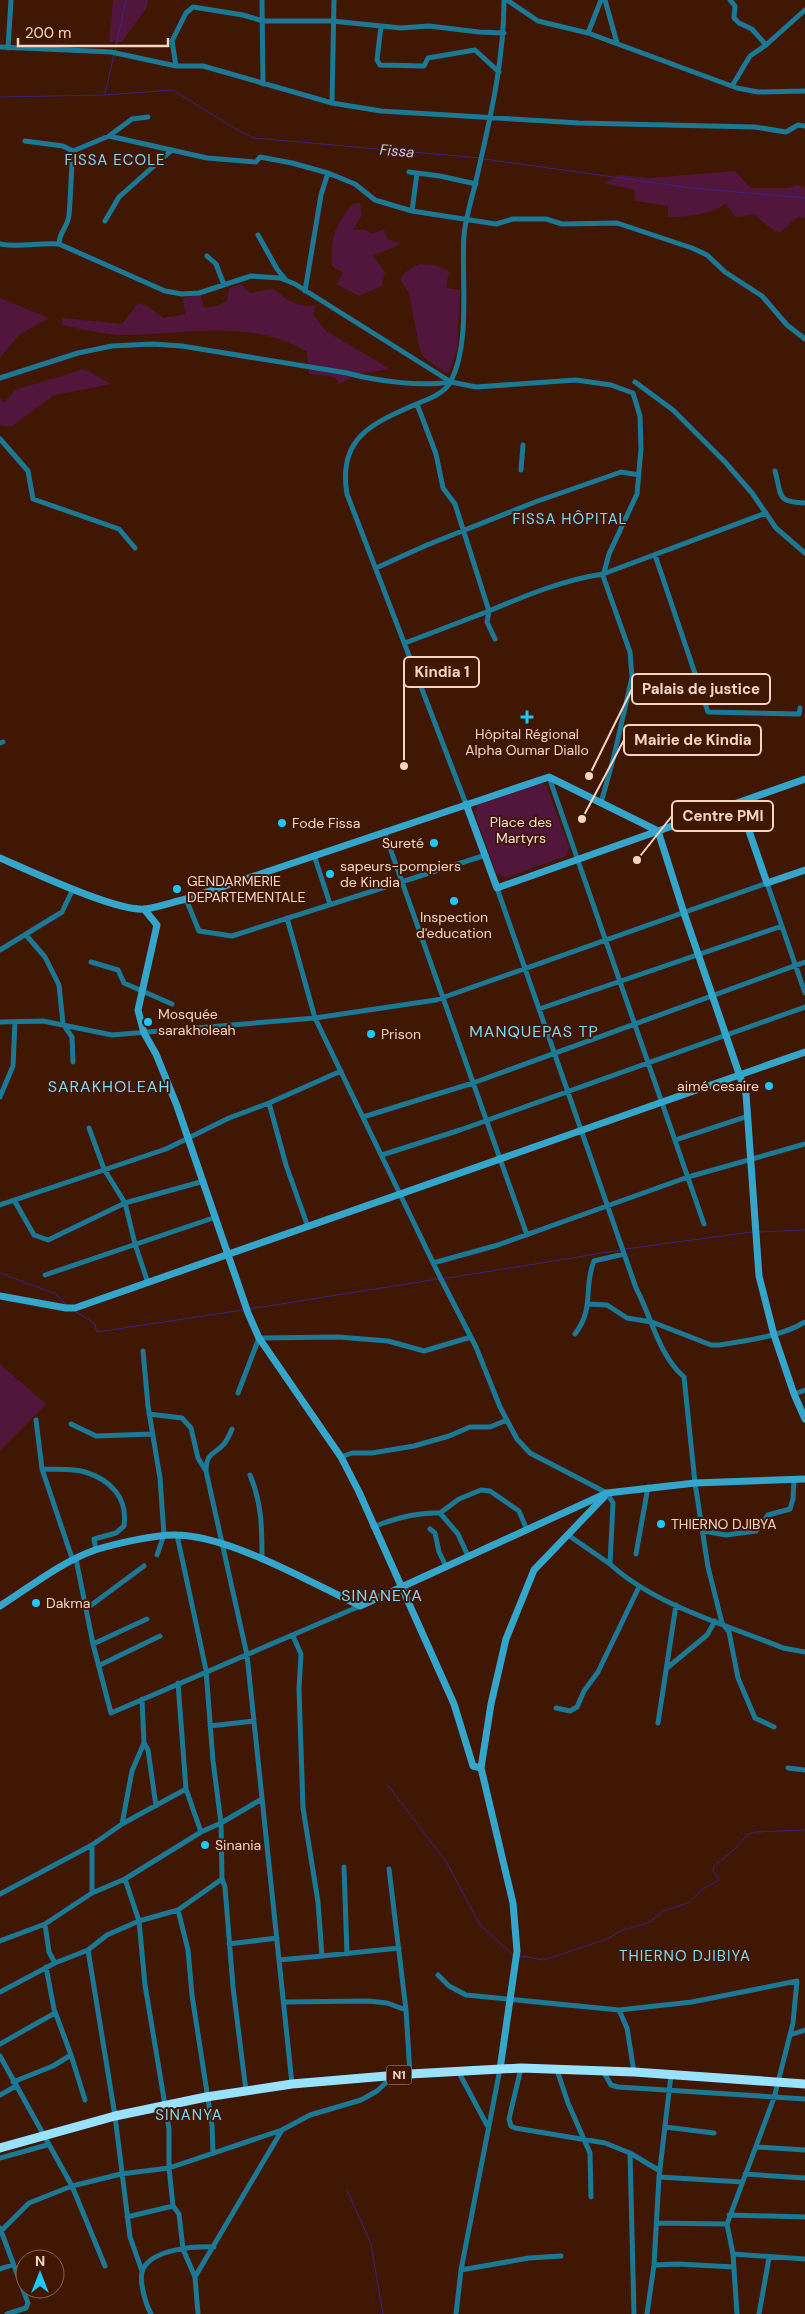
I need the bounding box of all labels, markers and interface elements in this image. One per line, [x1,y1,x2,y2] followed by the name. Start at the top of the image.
[18,15,168,47] scale bar
[25,23,71,43] text: 200 m
[379,140,415,162] water label: Fissa
[64,150,166,170] district label: FISSA ECOLE
[512,509,628,529] district label: FISSA HÔPITAL
[404,657,479,687] callout: Kindia 1
[415,662,469,682] text: Kindia 1
[632,674,770,704] callout: Palais de justice
[642,679,760,699] text: Palais de justice
[520,710,534,724] marker: Hôpital Régional Alpha Oumar Diallo
[465,725,589,759] place label: Hôpital Régional Alpha Oumar Diallo
[624,725,761,755] callout: Mairie de Kindia
[634,730,752,750] text: Mairie de Kindia
[672,801,773,831] callout: Centre PMI
[682,806,764,826] text: Centre PMI
[490,813,552,847] park label: Place des Martyrs
[292,814,360,832] place label: Fode Fissa
[276,817,288,829] marker: Fode Fissa
[382,834,424,852] place label: Sureté
[428,837,440,849] marker: Sureté
[340,857,461,891] place label: sapeurs-pompiers de Kindia
[324,868,336,880] marker: sapeurs-pompiers de Kindia
[187,872,306,906] place label: GENDARMERIE DEPARTEMENTALE
[171,883,183,895] marker: GENDARMERIE DEPARTEMENTALE
[448,895,460,907] marker: Inspection d'education
[416,908,492,942] place label: Inspection d'education
[158,1005,236,1039] place label: Mosquée sarakholeah
[142,1016,154,1028] marker: Mosquée sarakholeah
[469,1021,599,1042] district label: MANQUEPAS TP
[381,1025,421,1043] place label: Prison
[365,1028,377,1040] marker: Prison
[48,1076,170,1097] district label: SARAKHOLEAH
[677,1077,759,1095] place label: aimé cesaire
[763,1080,775,1092] marker: aimé cesaire
[671,1515,776,1533] place label: THIERNO DJIBYA
[655,1518,667,1530] marker: THIERNO DJIBYA
[341,1585,423,1606] district label: SINANEYA
[46,1594,90,1612] place label: Dakma
[30,1597,42,1609] marker: Dakma
[215,1836,261,1854] place label: Sinania
[199,1839,211,1851] marker: Sinania
[619,1946,751,1966] district label: THIERNO DJIBIYA
[386,2066,412,2084] road number: N1
[155,2105,223,2125] district label: SINANYA
[15,2249,65,2299] north arrow
[35,2252,45,2270] text: N

